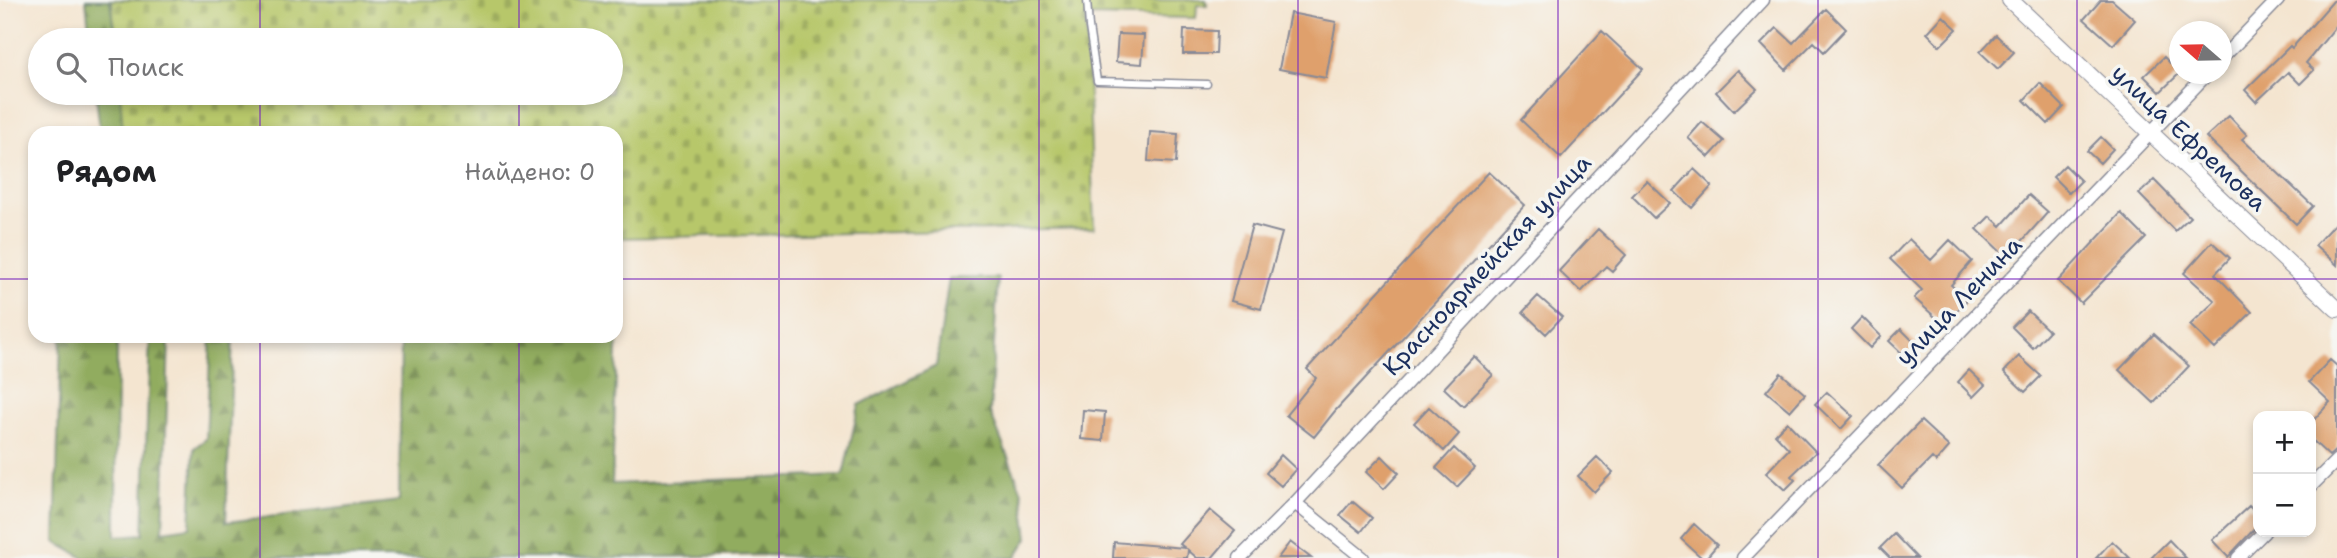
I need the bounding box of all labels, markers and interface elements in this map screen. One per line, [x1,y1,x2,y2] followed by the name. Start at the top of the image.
[2169,21,2232,84] north arrow
[28,28,623,105] search box
[52,48,90,86] icon: search
[108,49,184,84] text: Поиск
[2104,57,2274,219] street label: улица Ефремова
[1376,147,1598,383] street label: Красноармейская улица
[56,151,156,192] text: Рядом
[465,157,595,187] text: Найдено: 0
[1889,229,2029,373] street label: улица Ленина
[2253,411,2316,537] map controls
[2253,411,2316,474] button: +
[2253,474,2316,537] button: −

